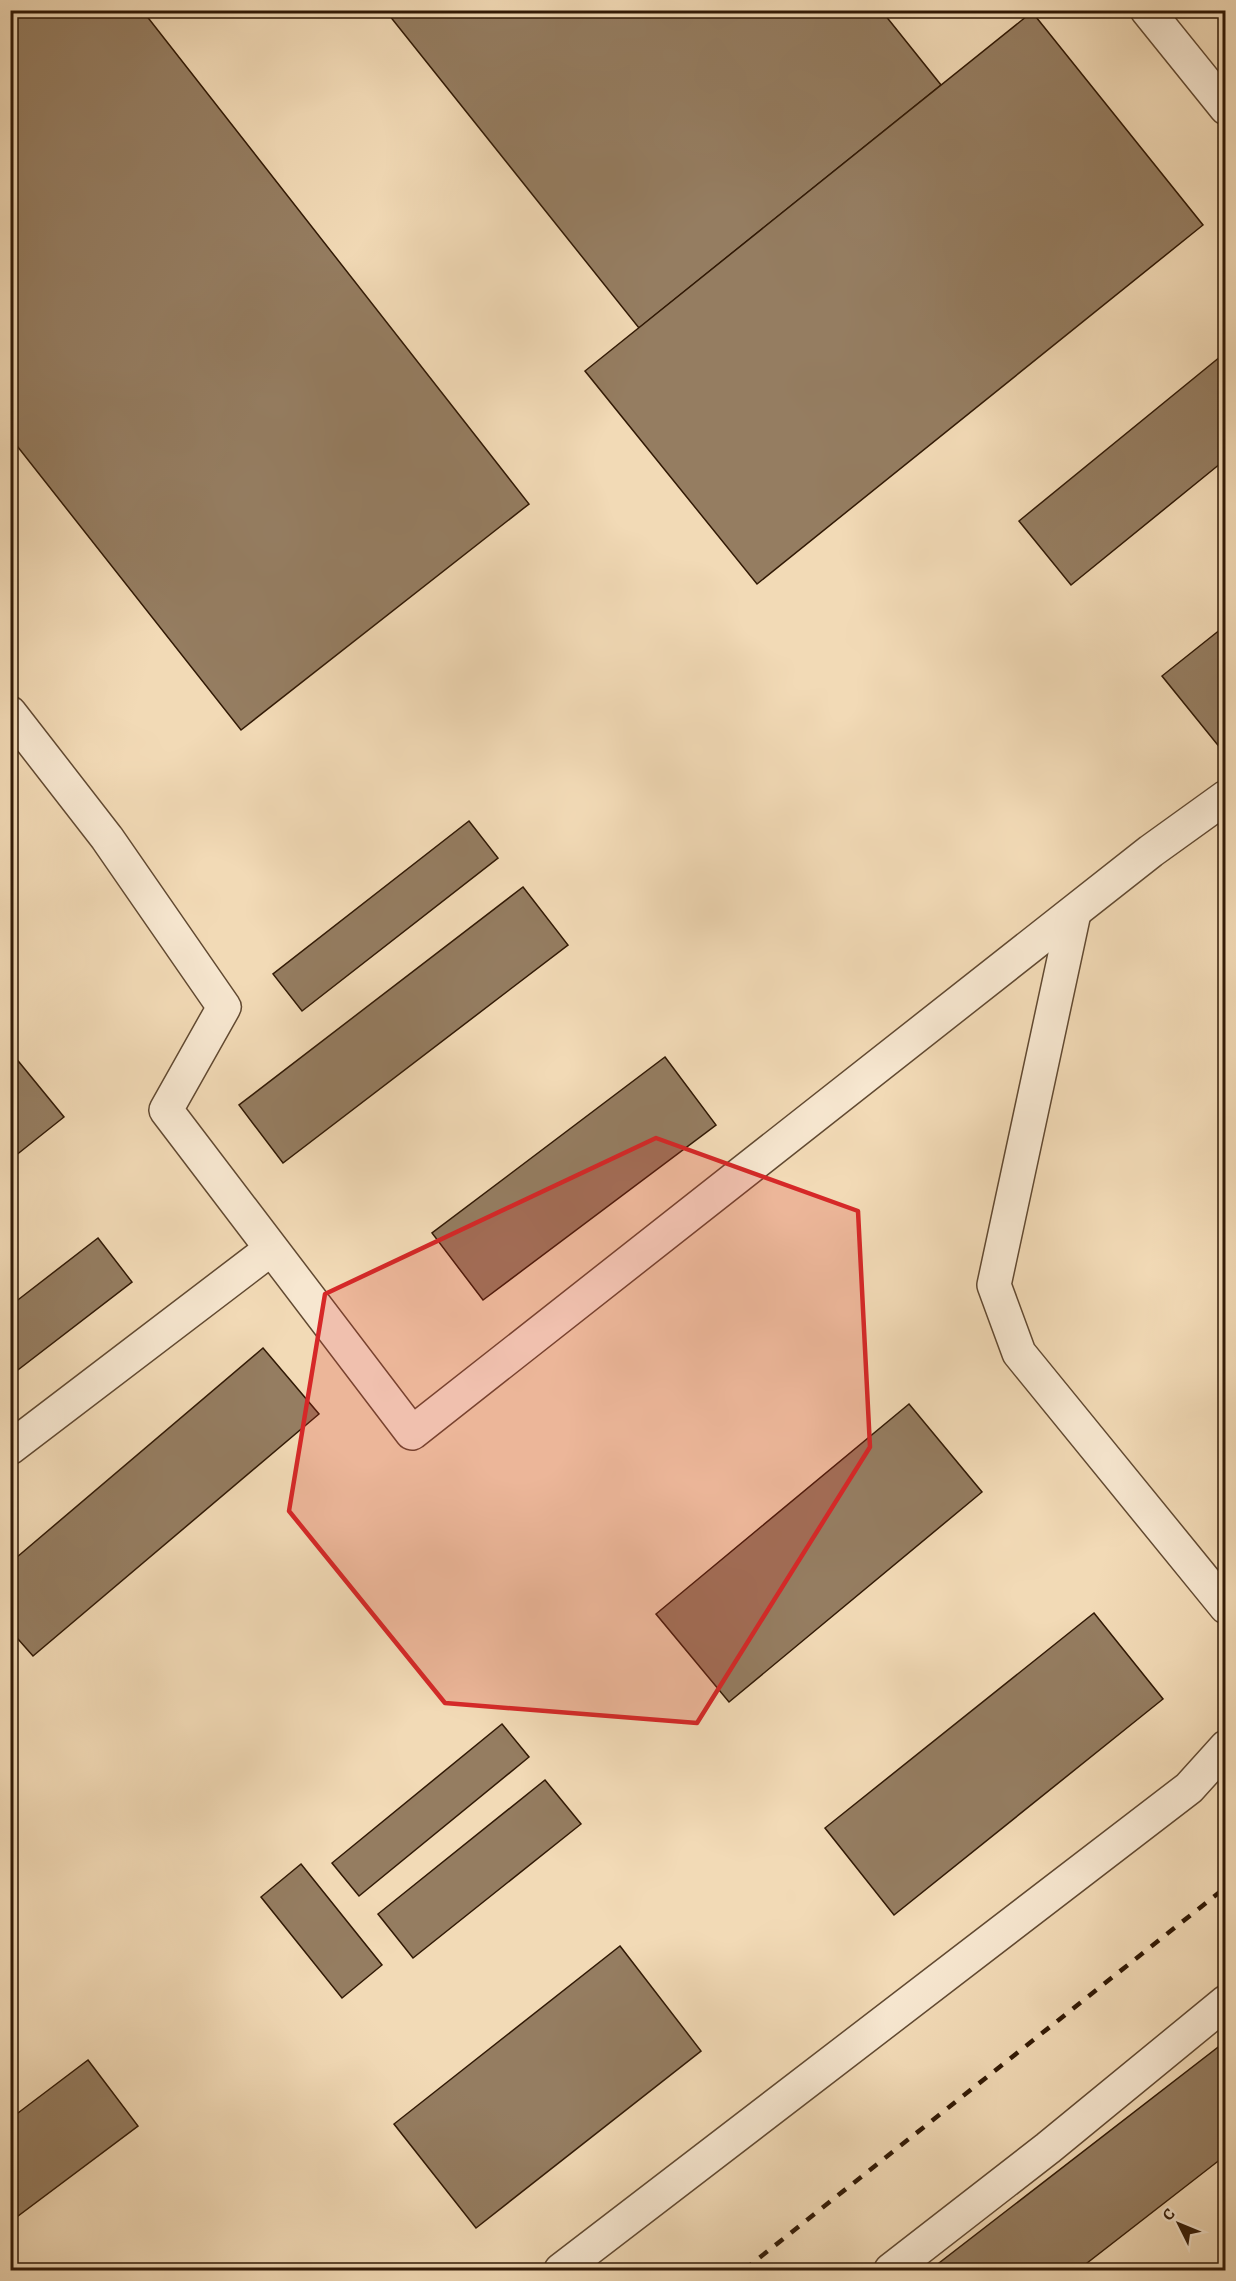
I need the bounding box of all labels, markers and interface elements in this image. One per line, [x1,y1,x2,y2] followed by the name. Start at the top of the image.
[1149,2194,1209,2254] north arrow
[1157,2203,1180,2226] text: С

